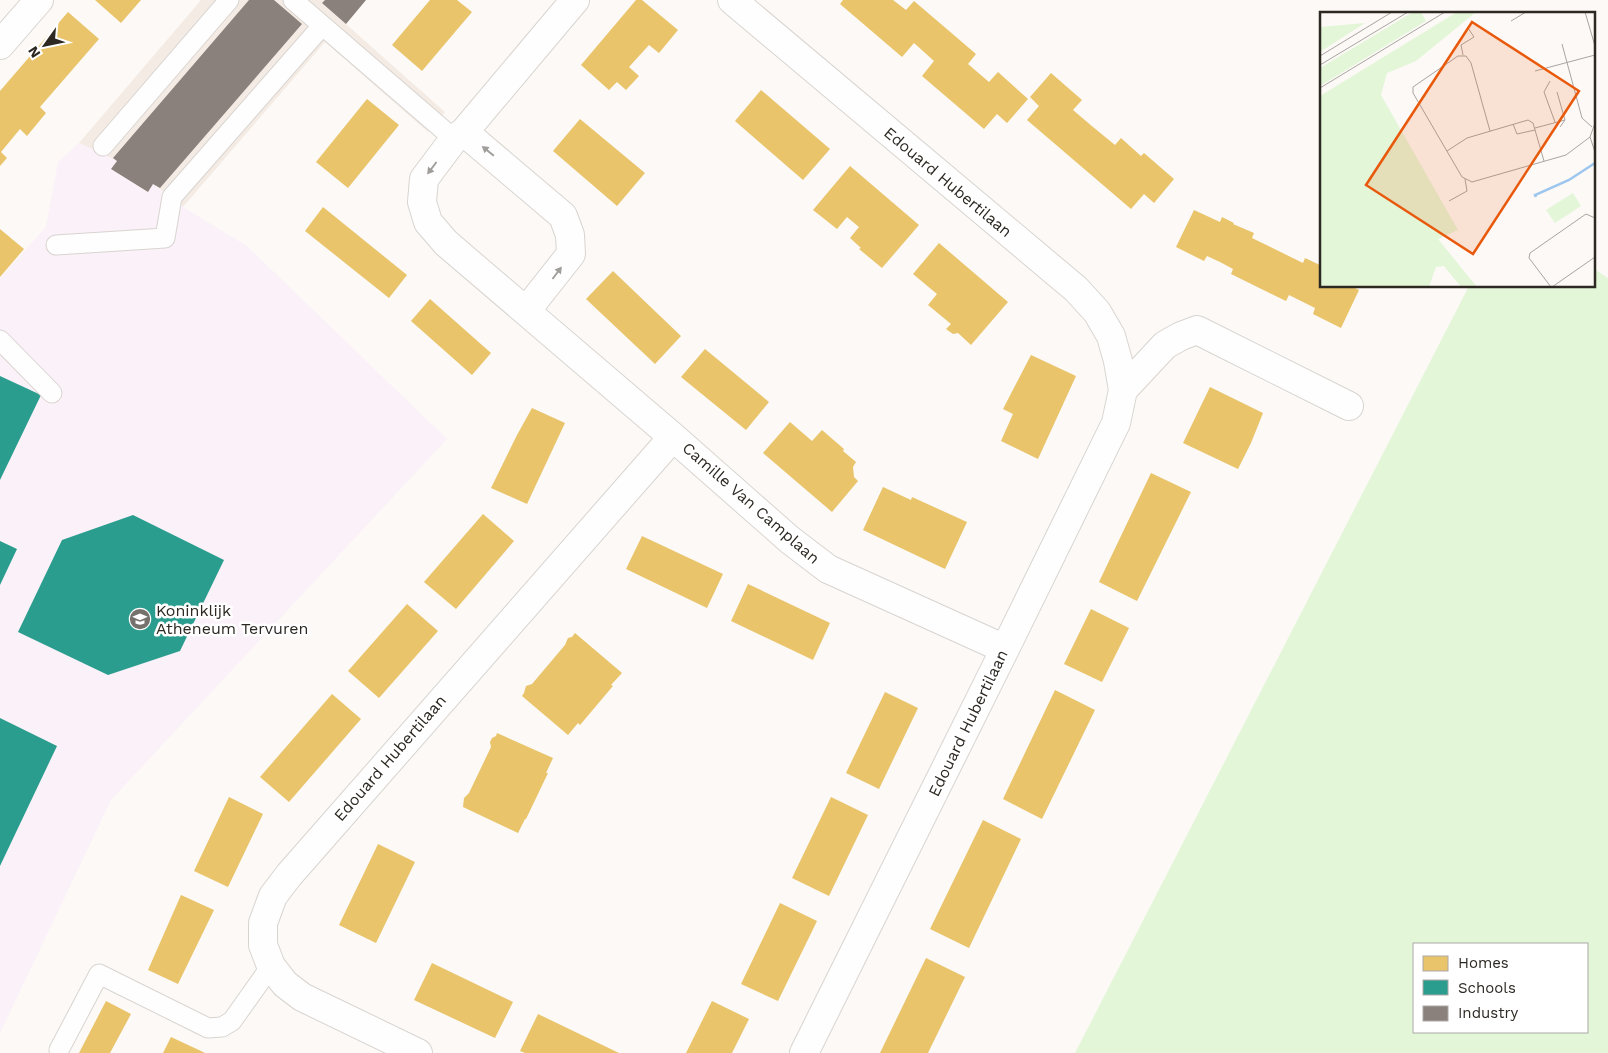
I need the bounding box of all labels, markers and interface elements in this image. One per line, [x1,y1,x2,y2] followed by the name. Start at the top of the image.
[1320,12,1596,288] inset map
[20,20,70,70] north arrow
[25,43,44,61] text: N
[880,123,1016,241] street label: Edouard Hubertilaan
[481,146,494,157] one-way arrow
[427,161,437,175] one-way arrow
[552,266,562,280] one-way arrow
[679,438,823,568] street label: Camille Van Camplaan
[156,601,308,638] place label: Koninklijk Atheneum Tervuren
[128,607,152,631] school or university icon: Koninklijk Atheneum Tervuren
[924,647,1012,799] street label: Edouard Hubertilaan
[330,691,450,825] street label: Edouard Hubertilaan
[1413,943,1588,1033] legend
[1458,954,1509,972] text: Homes
[1458,979,1516,997] text: Schools
[1458,1004,1519,1022] text: Industry

